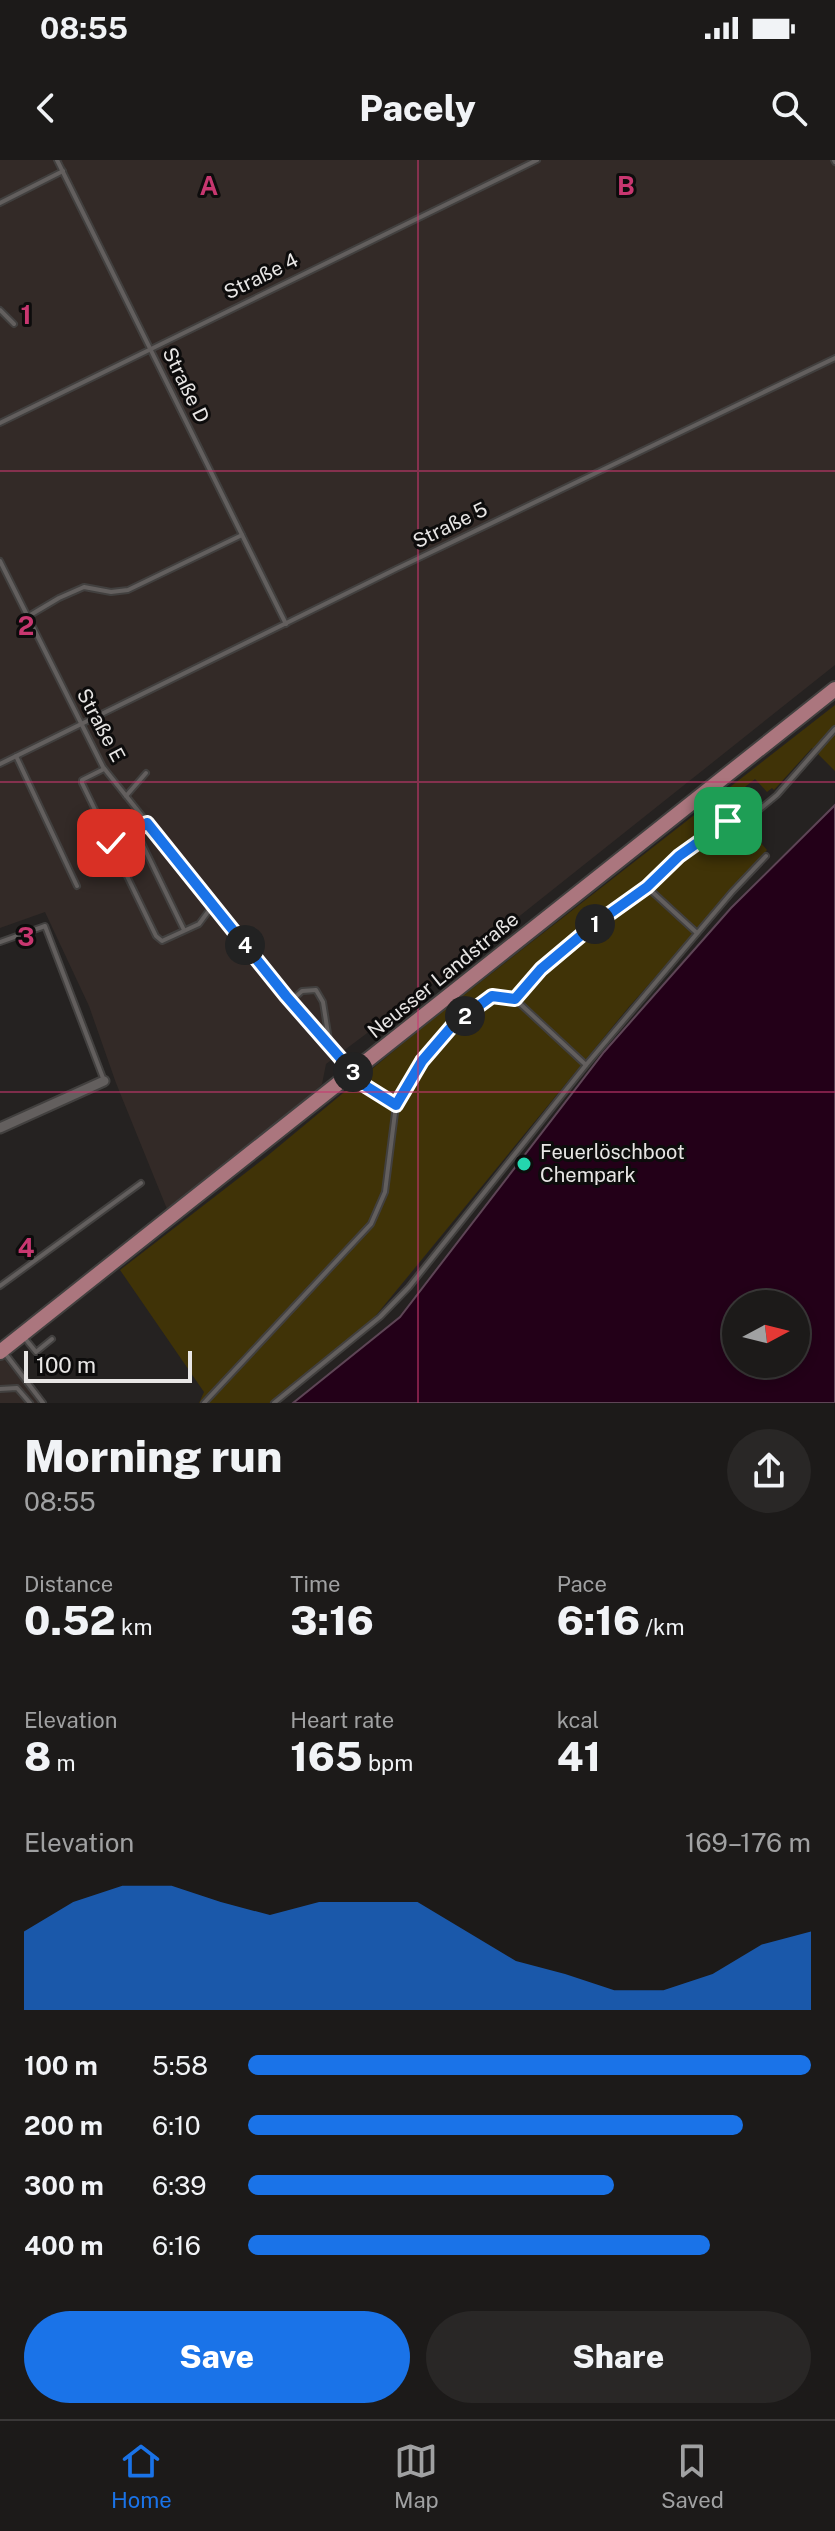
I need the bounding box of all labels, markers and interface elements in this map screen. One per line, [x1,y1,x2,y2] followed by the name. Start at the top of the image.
[40,10,128,46] text: 08:55
[24,86,68,130] icon: back
[767,86,811,130] icon: search
[359,87,476,129] text: Pacely
[200,170,219,201] text: A
[617,170,635,201] text: B
[220,248,302,304] street label: Straße 4
[20,299,32,330] text: 1
[157,343,215,427] street label: Straße D
[409,497,491,553] street label: Straße 5
[18,610,34,641] text: 2
[72,684,130,766] street label: Straße E
[694,787,762,855] pin
[706,799,750,843] icon: arrive
[77,809,145,877] pin
[89,821,133,865] icon: check
[575,904,615,944] pin: 1
[363,907,523,1043] street label: Neusser Landstraße
[590,911,600,937] text: 1
[17,921,35,952] text: 3
[225,925,265,965] pin: 4
[238,932,252,958] text: 4
[445,996,485,1036] pin: 2
[458,1003,472,1029] text: 2
[333,1052,373,1092] pin: 3
[346,1059,360,1085] text: 3
[540,1140,685,1187] place label: Feuerlöschboot Chempark
[515,1155,533,1173] marker: Feuerlöschboot Chempark
[17,1232,35,1263] text: 4
[722,1290,810,1378] north arrow
[722,1290,810,1378] map controls
[24,1347,192,1383] scale bar
[36,1352,96,1378] text: 100 m
[727,1429,811,1513] button: share
[24,1430,282,1482] text: Morning run
[24,1486,96,1517] text: 08:55
[24,1571,113,1597] text: Distance
[290,1571,340,1597] text: Time
[557,1571,607,1597] text: Pace
[24,1597,116,1644] text: 0.52
[290,1597,374,1644] text: 3:16
[557,1597,640,1644] text: 6:16
[116,1614,152,1640] text: km
[640,1614,684,1640] text: /km
[24,1707,117,1733] text: Elevation
[290,1707,394,1733] text: Heart rate
[557,1707,599,1733] text: kcal
[24,1733,51,1780] text: 8
[290,1733,363,1780] text: 165
[557,1733,601,1780] text: 41
[51,1750,76,1776] text: m
[363,1750,413,1776] text: bpm
[24,1827,134,1858] text: Elevation
[685,1827,811,1858] text: 169–176 m
[24,2050,98,2081] text: 100 m
[152,2050,208,2081] text: 5:58
[24,2110,103,2141] text: 200 m
[152,2110,201,2141] text: 6:10
[24,2170,104,2201] text: 300 m
[152,2170,207,2201] text: 6:39
[24,2230,104,2261] text: 400 m
[152,2230,201,2261] text: 6:16
[24,2311,410,2403] button: Save
[426,2311,811,2403] button: Share
[111,2439,172,2513] tab: Home
[394,2439,439,2513] tab: Map
[661,2439,724,2513] tab: Saved

